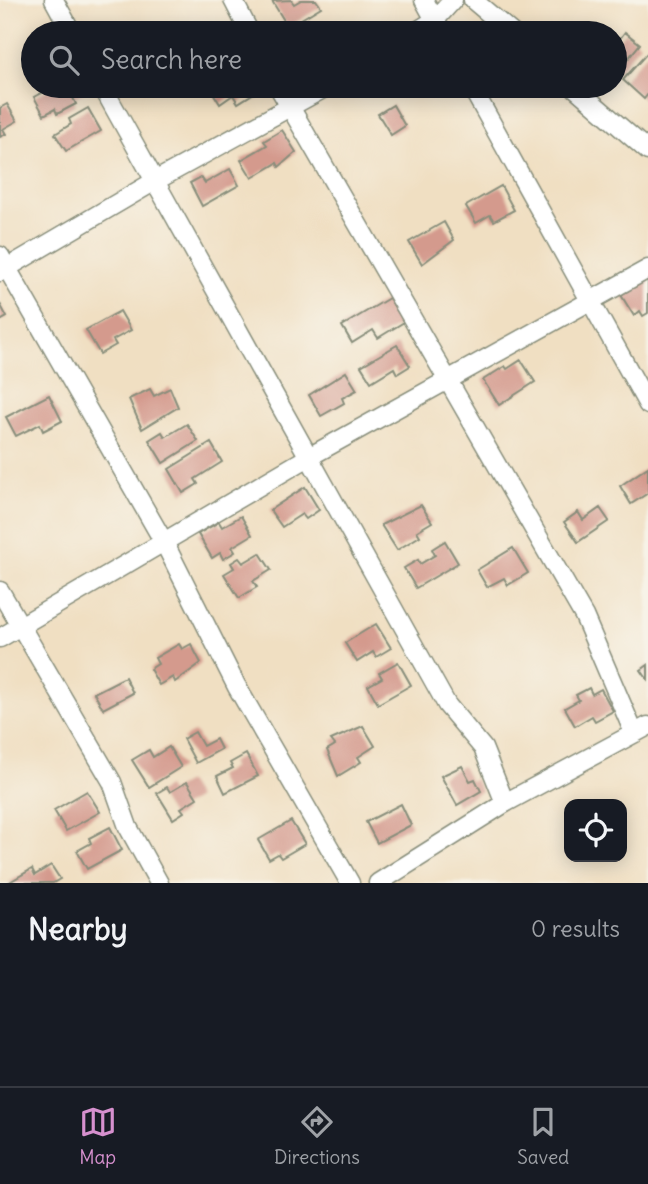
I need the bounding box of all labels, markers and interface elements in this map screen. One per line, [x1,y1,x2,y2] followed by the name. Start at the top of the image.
[21,21,627,98] search box
[45,41,83,79] icon: search
[101,43,242,76] text: Search here
[564,799,627,862] map controls
[564,799,627,862] button: locate
[28,910,128,948] text: Nearby
[531,914,620,943] text: 0 results
[79,1103,117,1169] tab: Map
[274,1103,360,1169] tab: Directions
[517,1103,569,1169] tab: Saved

